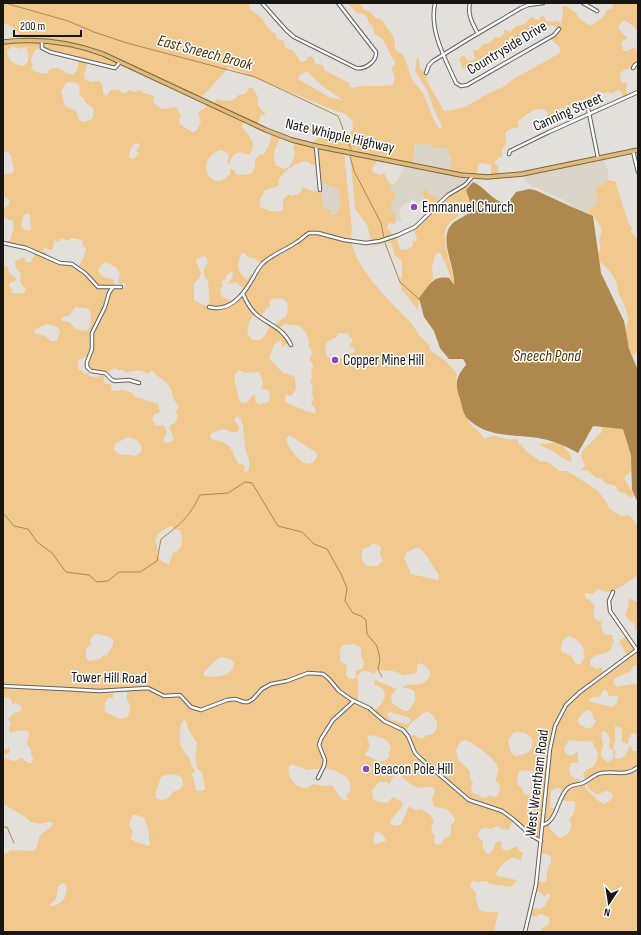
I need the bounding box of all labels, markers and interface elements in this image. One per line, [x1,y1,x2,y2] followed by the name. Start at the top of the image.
[14,12,81,38] scale bar
[464,17,550,79] street label: Countryside Drive
[20,19,46,34] text: 200 m
[156,31,255,75] water label: East Sneech Brook
[530,88,606,136] street label: Canning Street
[284,114,397,158] street label: Nate Whipple Highway
[422,198,514,217] place label: Emmanuel Church
[409,202,419,212] marker: Emmanuel Church
[513,347,581,366] water label: Sneech Pond
[343,351,424,370] place label: Copper Mine Hill
[330,355,340,365] marker: Copper Mine Hill
[71,668,147,688] street label: Tower Hill Road
[521,728,553,838] street label: West Wrentham Road
[374,760,453,779] place label: Beacon Pole Hill
[361,764,371,774] marker: Beacon Pole Hill
[589,883,629,923] north arrow
[603,905,611,919] text: N

